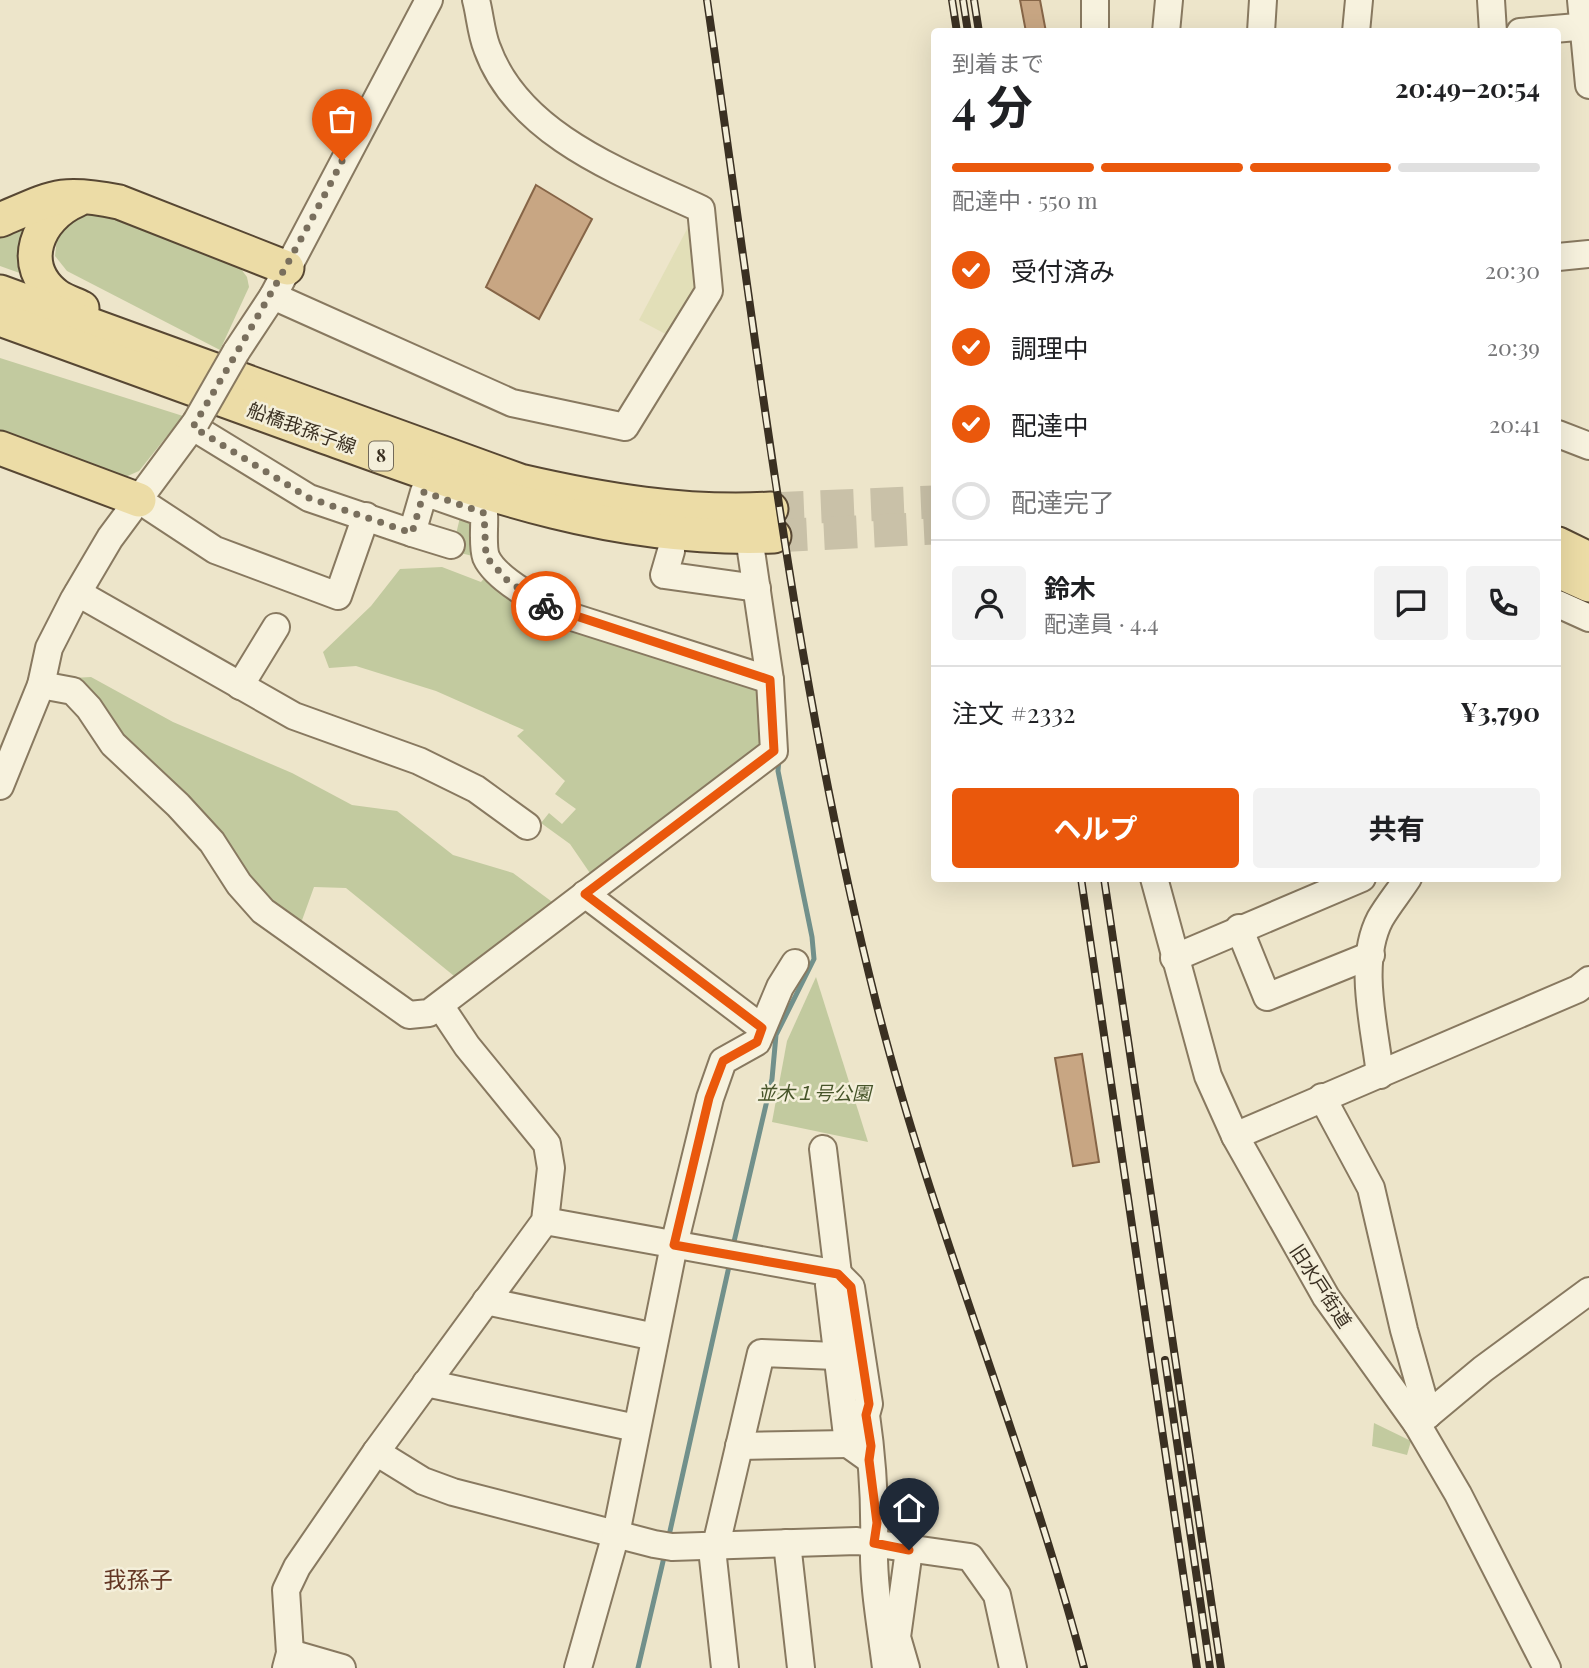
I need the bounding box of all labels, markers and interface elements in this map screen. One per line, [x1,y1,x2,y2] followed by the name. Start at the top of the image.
[952,47,1044,78] text: 到着まで
[1395,70,1540,105] text: 20:49–20:54
[952,74,1033,136] text: 4 分
[312,89,372,161] pin
[323,100,361,138] icon: bag
[952,184,1098,215] text: 配達中 · 550 m
[952,251,990,289] icon: check
[1011,253,1115,288] text: 受付済み
[1485,254,1540,285] text: 20:30
[952,328,990,366] icon: check
[1011,330,1089,365] text: 調理中
[1487,331,1540,362] text: 20:39
[244,395,360,459] street label: 船橋我孫子線
[952,405,990,443] icon: check
[1011,407,1089,442] text: 配達中
[1489,408,1540,439] text: 20:41
[369,442,393,470] road number: 8
[1011,484,1115,519] text: 配達完了
[952,566,1026,640] button: person
[1374,566,1448,640] button: chat
[1466,566,1540,640] button: phone
[1044,570,1096,605] text: 鈴木
[511,571,581,641] courier
[527,587,565,625] icon: bike
[1044,607,1159,638] text: 配達員 · 4.4
[1460,694,1540,729] text: ¥3,790
[952,695,1075,730] text: 注文 #2332
[952,788,1239,868] button: ヘルプ
[1253,788,1540,868] button: 共有
[757,1079,874,1105] park label: 並木１号公園
[1285,1239,1359,1332] street label: 旧水戸街道
[879,1478,939,1550] pin
[890,1489,928,1527] icon: home
[104,1563,173,1594] district label: 我孫子

